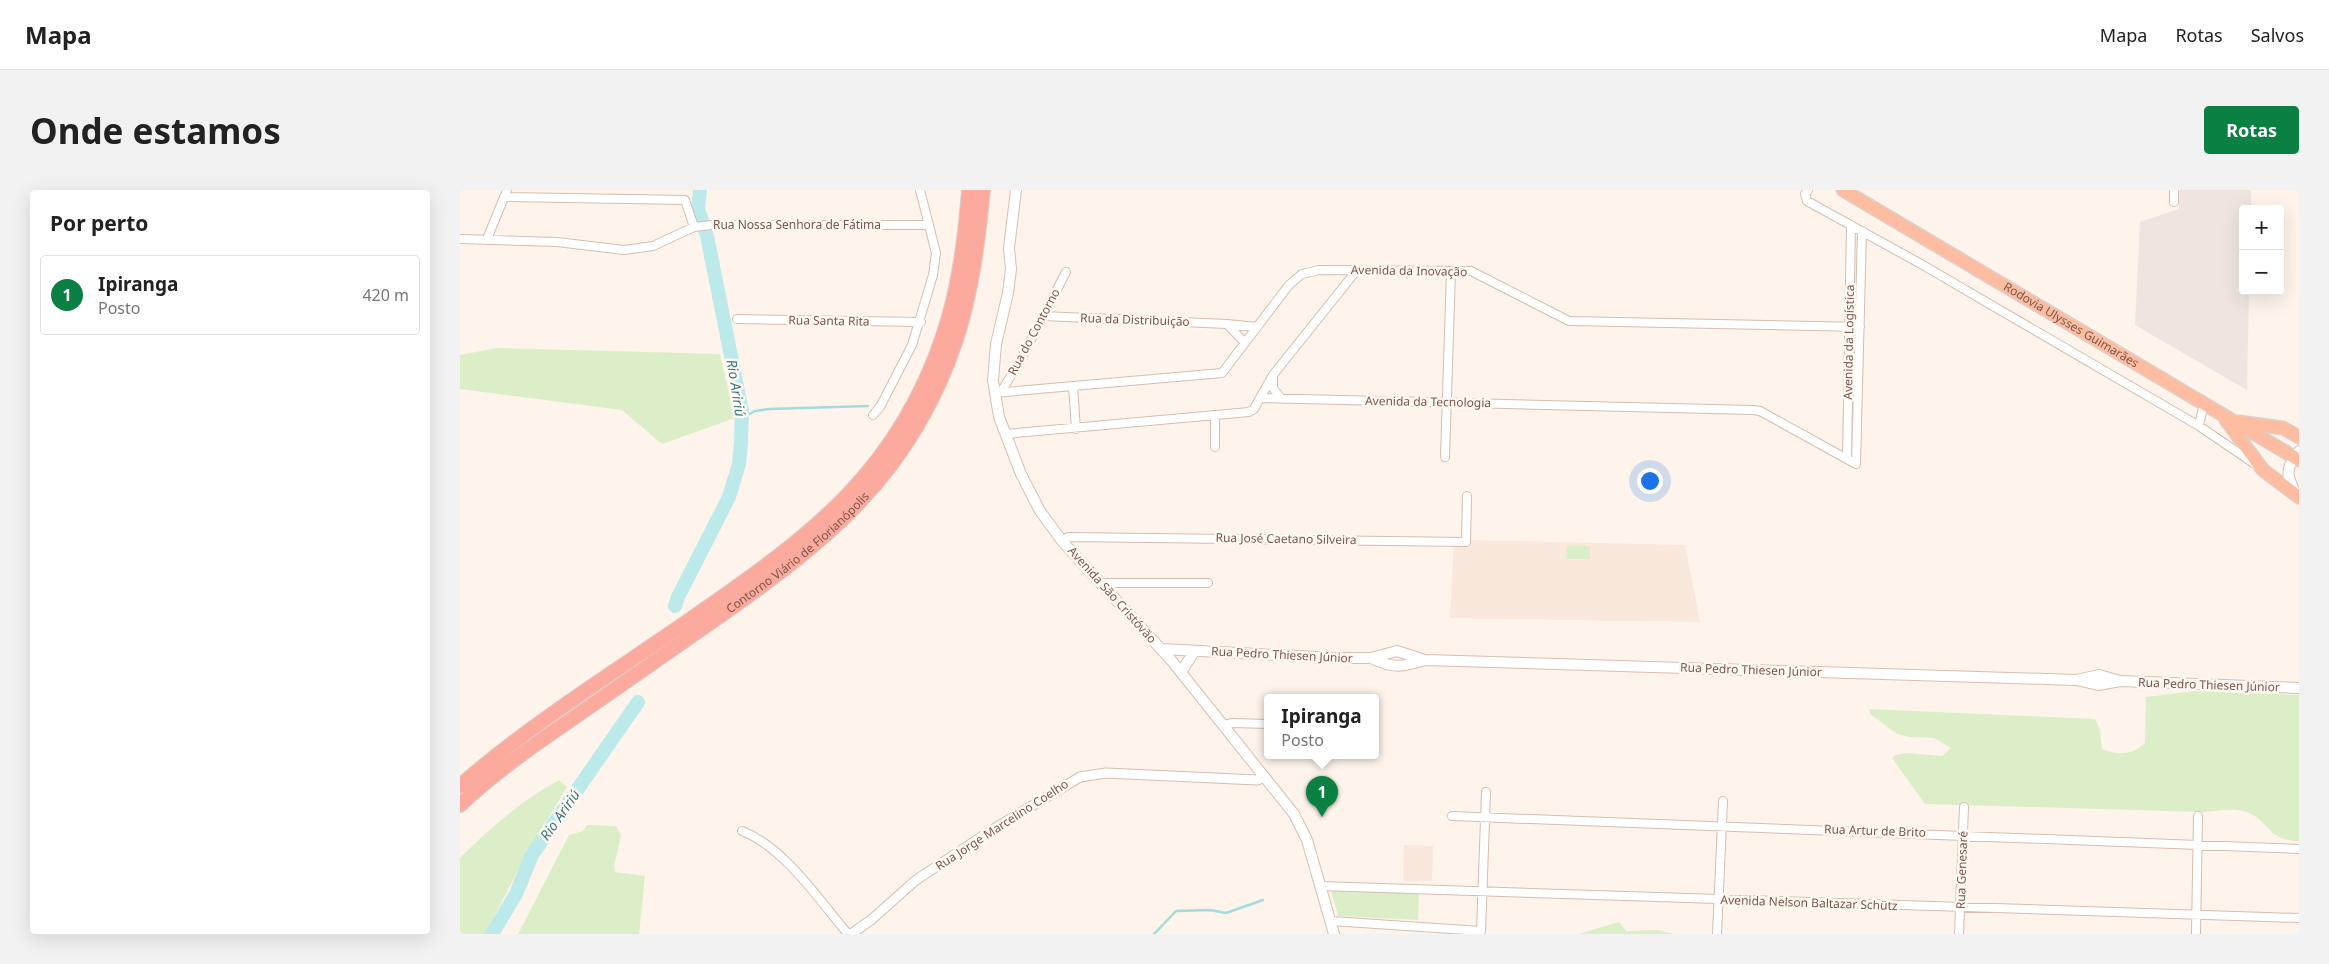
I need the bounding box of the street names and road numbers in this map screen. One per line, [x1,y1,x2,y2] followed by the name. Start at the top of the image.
[713,216,881,233] street label: Rua Nossa Senhora de Fátima
[1351,261,1467,280] street label: Avenida da Inovação
[2000,278,2142,371] street label: Rodovia Ulysses Guimarães
[1839,284,1858,400] street label: Avenida da Logística
[1004,285,1064,378] street label: Rua do Contorno
[1080,309,1190,330] street label: Rua da Distribuição
[788,311,870,330] street label: Rua Santa Rita
[1365,392,1491,411] street label: Avenida da Tecnologia
[723,488,873,617] street label: Contorno Viário de Florianópolis
[1215,529,1357,548] street label: Rua José Caetano Silveira
[1064,543,1160,647] street label: Avenida São Cristóvão
[1211,642,1353,667] street label: Rua Pedro Thiesen Júnior
[1680,659,1822,680] street label: Rua Pedro Thiesen Júnior
[2138,674,2280,695] street label: Rua Pedro Thiesen Júnior
[932,775,1072,874] street label: Rua Jorge Marcelino Coelho
[1824,820,1926,841] street label: Rua Artur de Brito
[1952,830,1971,909] street label: Rua Genesaré
[1720,891,1898,914] street label: Avenida Nelson Baltazar Schütz

